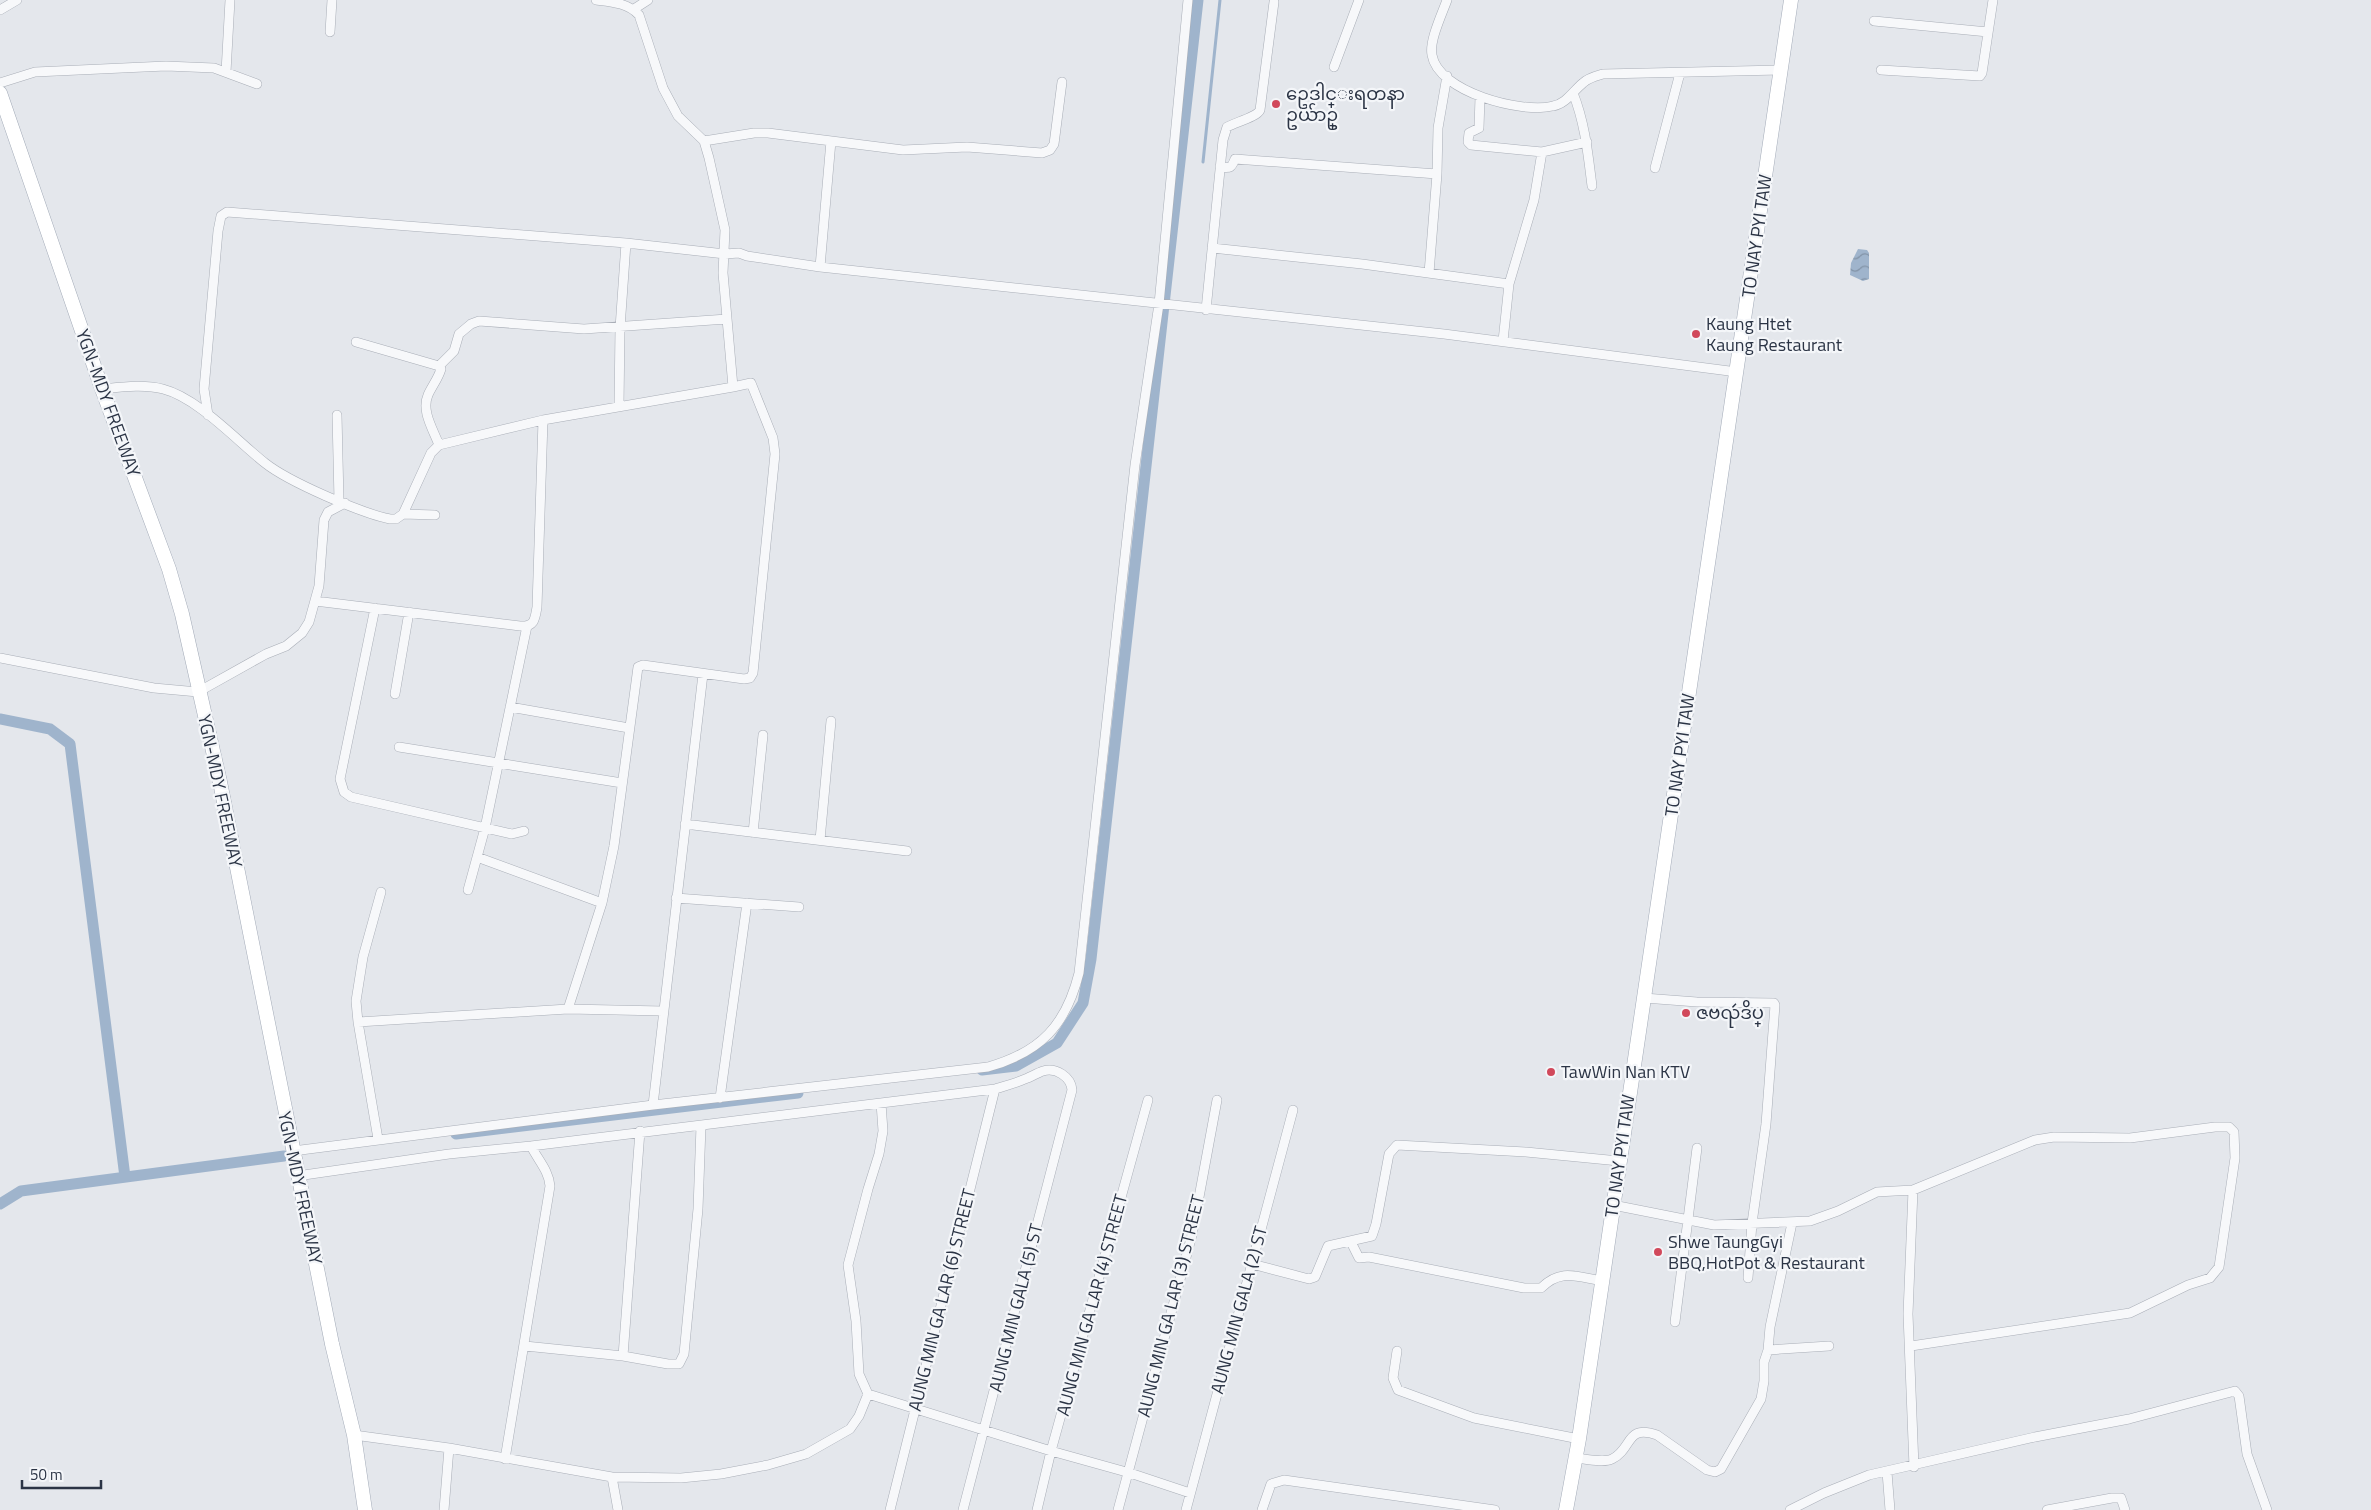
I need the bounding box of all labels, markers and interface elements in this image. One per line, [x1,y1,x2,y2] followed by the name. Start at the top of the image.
[1286,80,1405,130] place label: ဥေဒါင္းရတနာ ဥယ်ာဥ္
[1270,98,1282,110] marker: ဥေဒါင္းရတနာ ဥယ်ာဥ္
[1735,173,1779,299] street label: TO NAY PYI TAW
[1706,310,1843,358] place label: Kaung Htet Kaung Restaurant
[69,325,148,481] street label: YGN-MDY FREEWAY
[1690,328,1702,340] marker: Kaung Htet Kaung Restaurant
[1658,692,1702,818] street label: TO NAY PYI TAW
[191,712,250,870] street label: YGN-MDY FREEWAY
[1696,999,1764,1028] place label: ဇဗၺဴဒိပ္
[1680,1007,1692,1019] marker: ဇဗၺဴဒိပ္
[1561,1058,1691,1085] place label: TawWin Nan KTV
[1545,1066,1557,1078] marker: TawWin Nan KTV
[1598,1093,1642,1219] street label: TO NAY PYI TAW
[271,1109,330,1267] street label: YGN-MDY FREEWAY
[901,1185,982,1414] street label: AUNG MIN GA LAR (6) STREET
[1049,1191,1134,1419] street label: AUNG MIN GA LAR (4) STREET
[1130,1191,1211,1420] street label: AUNG MIN GA LAR (3) STREET
[981,1220,1050,1395] street label: AUNG MIN GALA (5) ST
[1203,1222,1274,1397] street label: AUNG MIN GALA (2) ST
[1668,1228,1865,1276] place label: Shwe TaungGyi BBQ,HotPot & Restaurant
[1652,1246,1664,1258] marker: Shwe TaungGyi BBQ,HotPot & Restaurant
[22,1458,101,1490] scale bar
[30,1463,63,1486] text: 50 m

